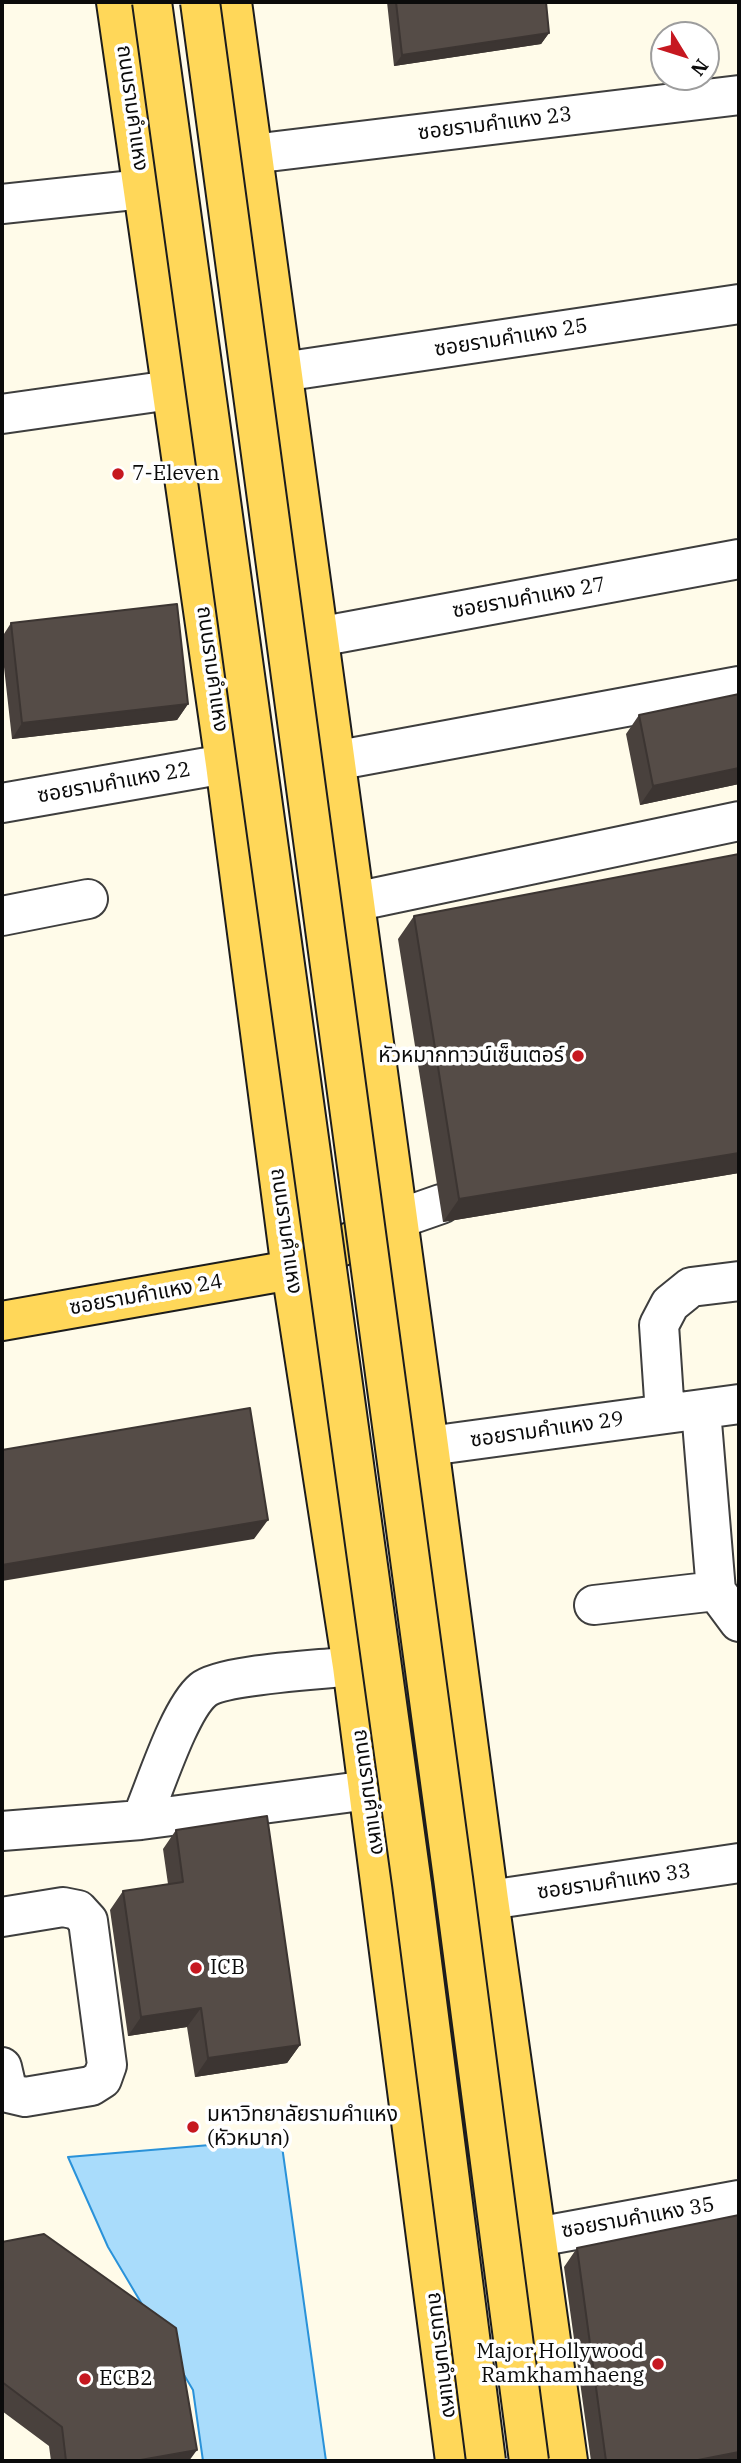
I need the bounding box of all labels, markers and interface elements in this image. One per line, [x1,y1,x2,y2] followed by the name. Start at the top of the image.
[650,21,720,91] north arrow
[111,43,153,173] street label: ถนนรามคำแหง
[686,54,714,81] text: N
[417,102,573,146] street label: ซอยรามคำแหง 23
[433,313,589,363] street label: ซอยรามคำแหง 25
[132,461,220,487] place label: 7-Eleven
[110,466,126,482] marker: 7-Eleven
[451,572,607,624] street label: ซอยรามคำแหง 27
[191,604,233,734] street label: ถนนรามคำแหง
[36,757,192,809] street label: ซอยรามคำแหง 22
[378,1043,564,1069] place label: หัวหมากทาวน์เซ็นเตอร์
[570,1048,586,1064] marker: หัวหมากทาวน์เซ็นเตอร์
[265,1166,307,1296] street label: ถนนรามคำแหง
[68,1269,224,1321] street label: ซอยรามคำแหง 24
[469,1407,625,1453] street label: ซอยรามคำแหง 29
[348,1727,390,1857] street label: ถนนรามคำแหง
[536,1859,692,1905] street label: ซอยรามคำแหง 33
[210,1955,245,1981] place label: ICB
[188,1960,204,1976] marker: ICB
[207,2102,398,2152] place label: มหาวิทยาลัยรามคำแหง (หัวหมาก)
[185,2119,201,2135] marker: มหาวิทยาลัยรามคำแหง (หัวหมาก)
[560,2192,716,2244] street label: ซอยรามคำแหง 35
[422,2290,462,2420] street label: ถนนรามคำแหง
[476,2339,644,2389] place label: Major Hollywood Ramkhamhaeng
[650,2356,666,2372] marker: Major Hollywood Ramkhamhaeng
[99,2366,153,2392] place label: ECB2
[77,2371,93,2387] marker: ECB2

